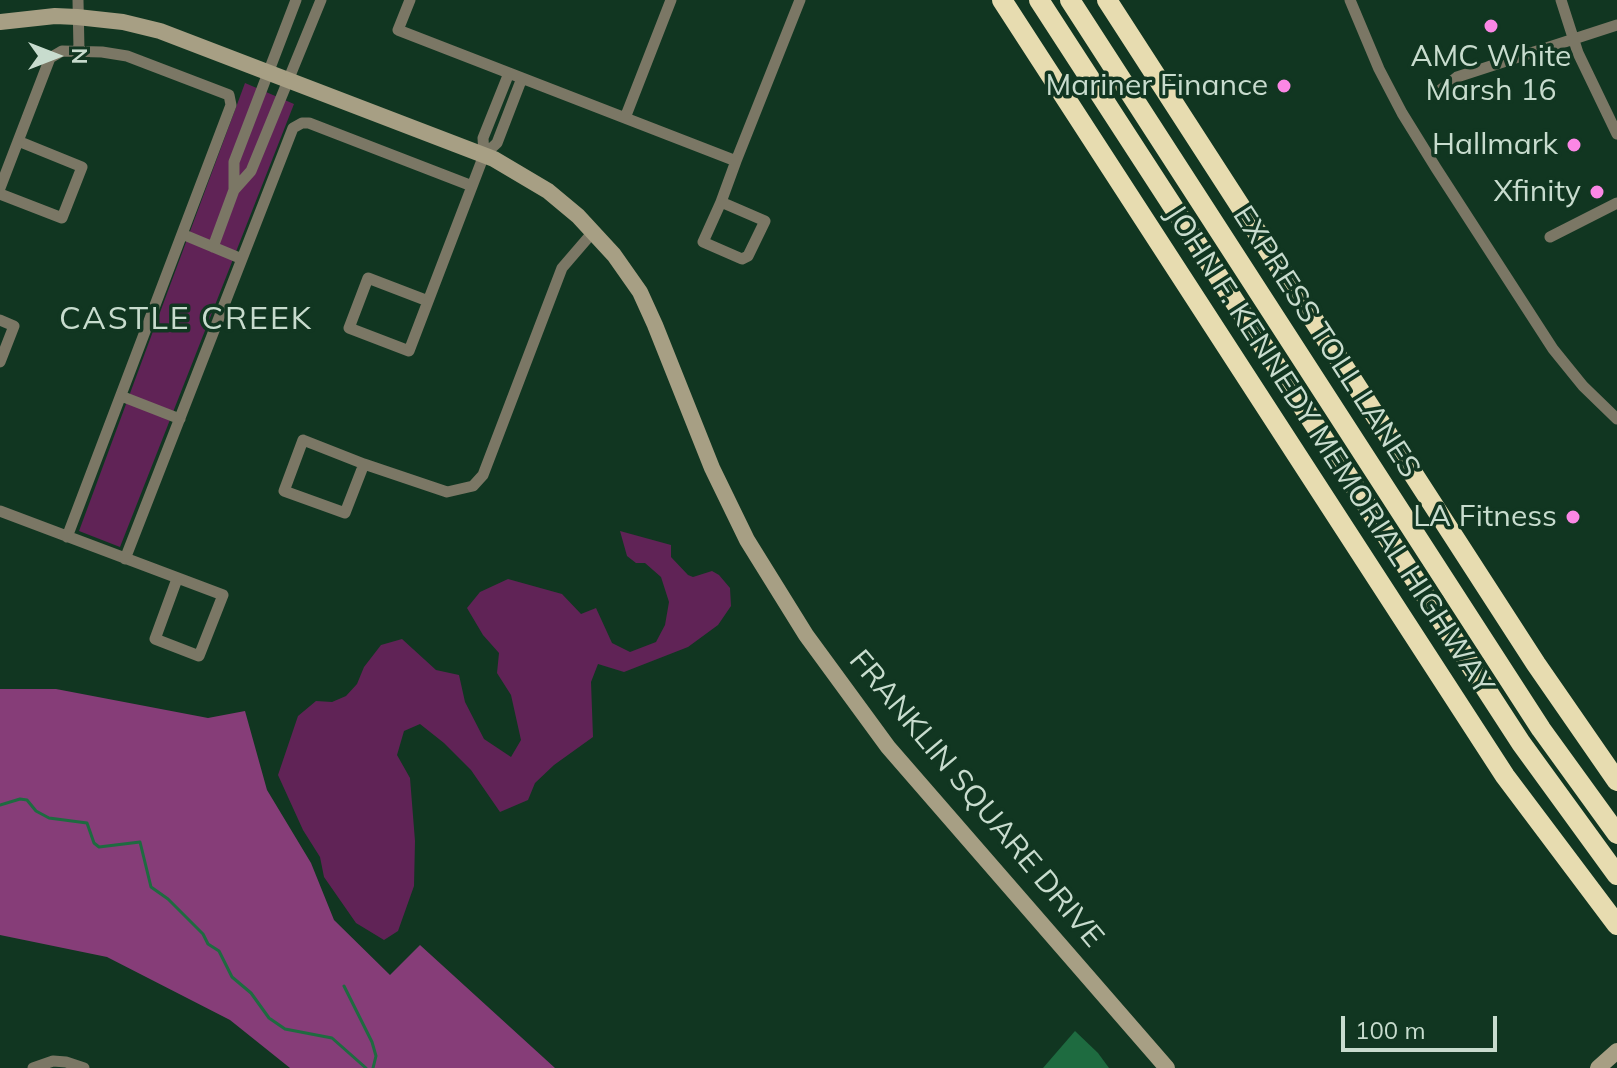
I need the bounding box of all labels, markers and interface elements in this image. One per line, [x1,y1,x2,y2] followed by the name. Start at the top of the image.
[16,16,96,96] north arrow
[1482,17,1500,35] marker: AMC White Marsh 16
[1411,39,1571,110] place label: AMC White Marsh 16
[66,48,94,64] text: N
[1046,68,1268,104] place label: Mariner Finance
[1275,77,1293,95] marker: Mariner Finance
[1432,127,1558,163] place label: Hallmark
[1565,136,1583,154] marker: Hallmark
[1493,174,1581,210] place label: Xfinity
[1588,183,1606,201] marker: Xfinity
[1157,199,1501,701] street label: JOHN F. KENNEDY MEMORIAL HIGHWAY
[1225,199,1427,485] street label: EXPRESS TOLL LANES
[59,300,313,338] district label: CASTLE CREEK
[1413,499,1557,535] place label: LA Fitness
[1564,508,1582,526] marker: LA Fitness
[841,643,1111,955] street label: FRANKLIN SQUARE DRIVE
[1345,1000,1501,1050] scale bar
[1355,1015,1426,1045] text: 100 m

